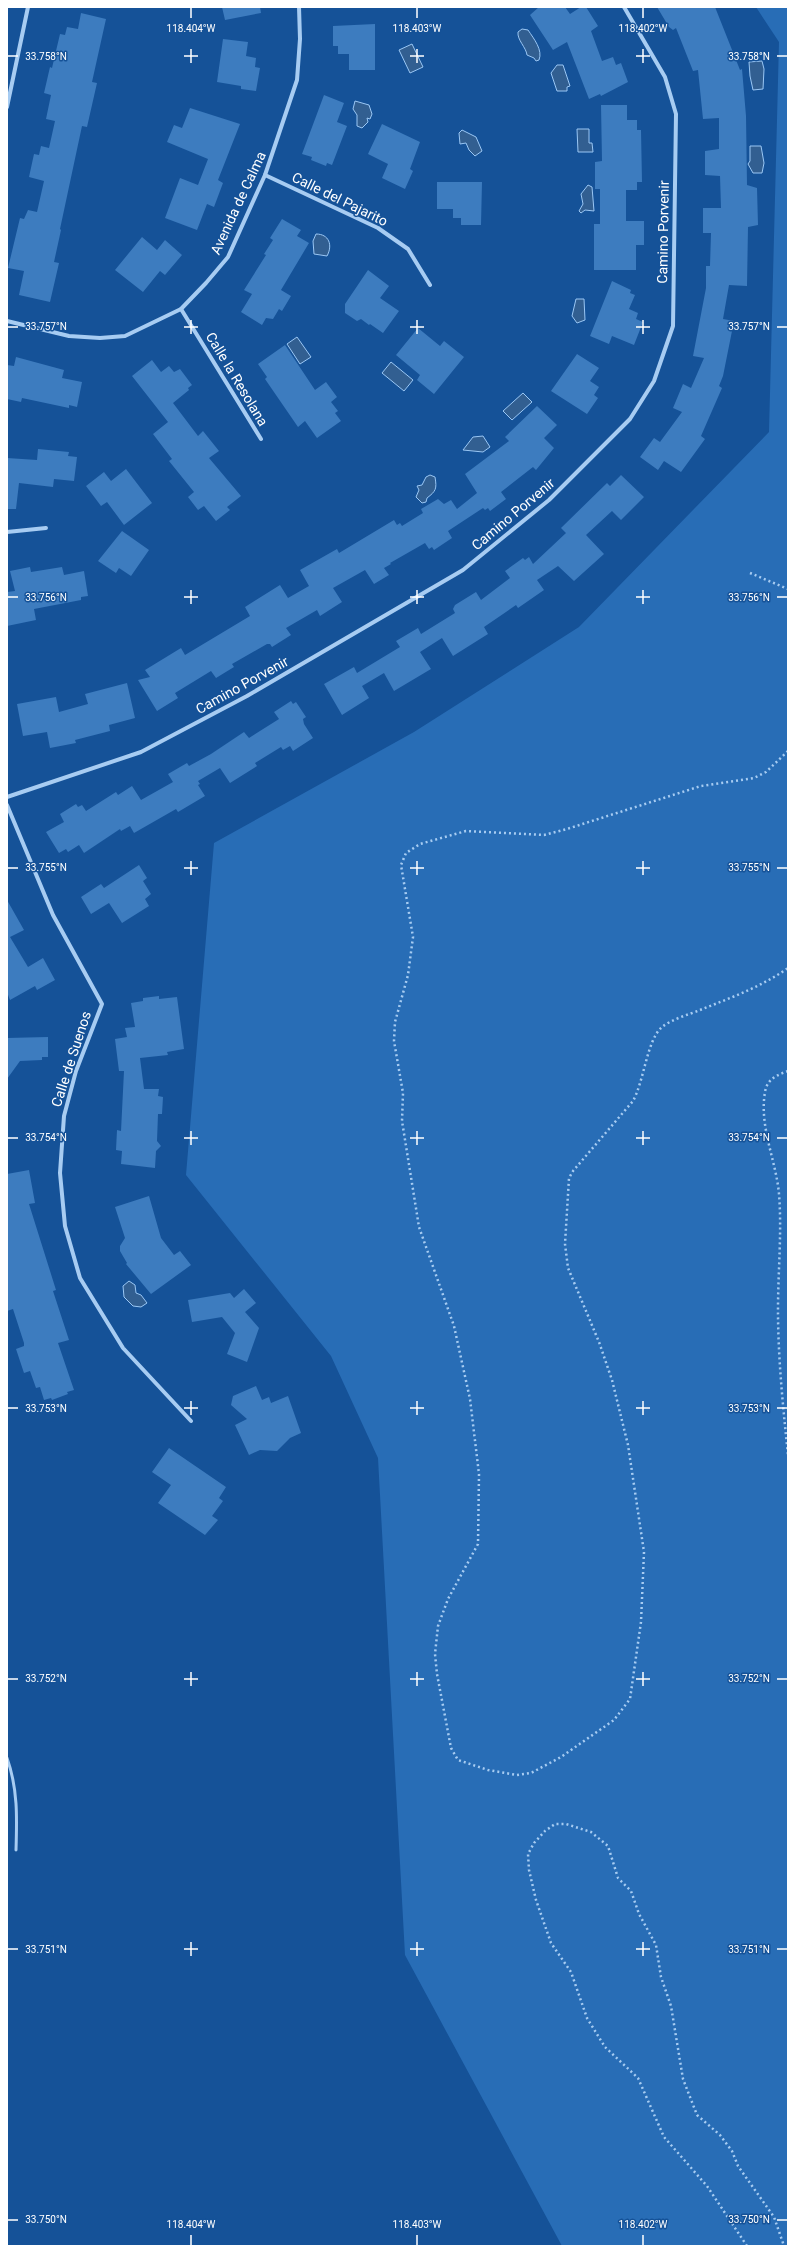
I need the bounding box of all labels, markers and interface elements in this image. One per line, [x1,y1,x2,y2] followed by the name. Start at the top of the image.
[167,23,216,34] text: 118.404°W
[393,23,442,34] text: 118.403°W
[619,23,668,34] text: 118.402°W
[25,51,67,62] text: 33.758°N
[728,51,770,62] text: 33.758°N
[207,149,269,257] street label: Avenida de Calma
[290,169,390,229] street label: Calle del Pajarito
[654,180,672,284] street label: Camino Porvenir
[25,321,67,332] text: 33.757°N
[728,321,770,332] text: 33.757°N
[203,329,271,429] street label: Calle la Resolana
[468,475,558,553] street label: Camino Porvenir
[25,592,67,603] text: 33.756°N
[728,592,770,603] text: 33.756°N
[193,653,291,717] street label: Camino Porvenir
[25,862,67,873] text: 33.755°N
[728,862,770,873] text: 33.755°N
[48,1009,94,1109] street label: Calle de Suenos
[25,1132,67,1143] text: 33.754°N
[728,1132,770,1143] text: 33.754°N
[25,1403,67,1414] text: 33.753°N
[728,1403,770,1414] text: 33.753°N
[25,1673,67,1684] text: 33.752°N
[728,1673,770,1684] text: 33.752°N
[25,1944,67,1955] text: 33.751°N
[728,1944,770,1955] text: 33.751°N
[25,2214,67,2225] text: 33.750°N
[728,2214,770,2225] text: 33.750°N
[167,2219,216,2230] text: 118.404°W
[393,2219,442,2230] text: 118.403°W
[619,2219,668,2230] text: 118.402°W

